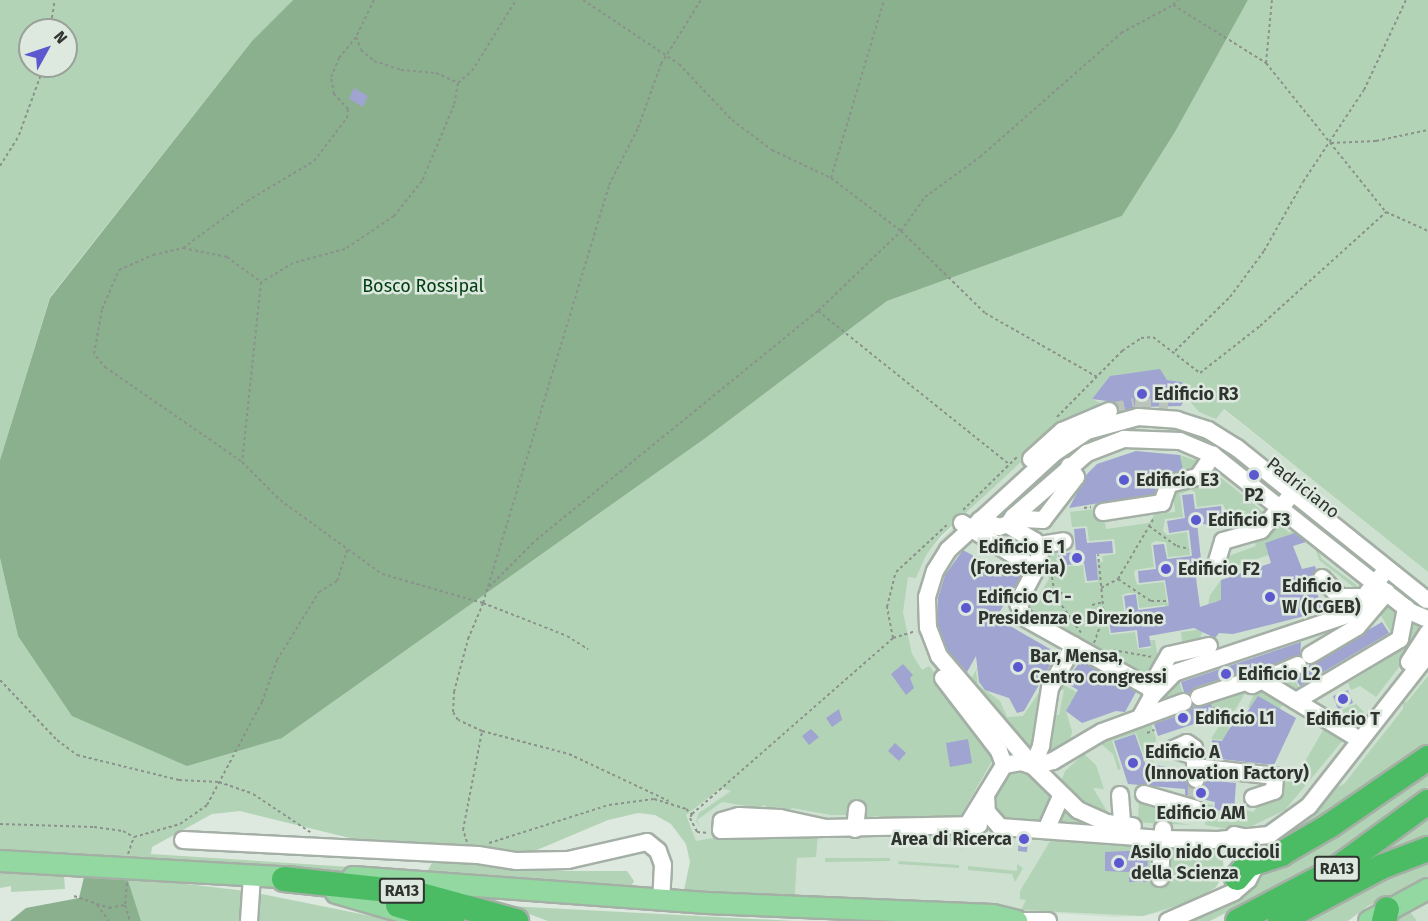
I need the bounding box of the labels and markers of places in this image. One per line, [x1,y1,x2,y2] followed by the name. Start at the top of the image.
[1154,383,1239,405] place label: Edificio R3
[1135,387,1149,401] marker: Edificio R3
[1247,468,1261,482] marker: P2
[1136,469,1219,491] place label: Edificio E3
[1117,473,1131,487] marker: Edificio E3
[1244,484,1264,506] place label: P2
[1208,509,1290,531] place label: Edificio F3
[1189,513,1203,527] marker: Edificio F3
[971,537,1065,580] place label: Edificio E 1 (Foresteria)
[1070,551,1084,565] marker: Edificio E 1 (Foresteria)
[1178,558,1260,580] place label: Edificio F2
[1159,562,1173,576] marker: Edificio F2
[1282,576,1361,618] place label: Edificio W (ICGEB)
[978,587,1164,630] place label: Edificio C1 - Presidenza e Direzione
[1263,590,1277,604] marker: Edificio W (ICGEB)
[959,601,973,615] marker: Edificio C1 - Presidenza e Direzione
[1030,646,1167,688] place label: Bar, Mensa, Centro congressi
[1011,660,1025,674] marker: Bar, Mensa, Centro congressi
[1238,663,1321,685] place label: Edificio L2
[1219,667,1233,681] marker: Edificio L2
[1336,692,1350,706] marker: Edificio T
[1195,707,1275,729] place label: Edificio L1
[1306,708,1380,730] place label: Edificio T
[1176,711,1190,725] marker: Edificio L1
[1145,742,1309,784] place label: Edificio A (Innovation Factory)
[1126,756,1140,770] marker: Edificio A (Innovation Factory)
[1194,786,1208,800] marker: Edificio AM
[1156,802,1246,824] place label: Edificio AM
[891,828,1012,850] place label: Area di Ricerca
[1017,832,1031,846] marker: Area di Ricerca
[1131,842,1280,884] place label: Asilo nido Cuccioli della Scienza
[1112,856,1126,870] marker: Asilo nido Cuccioli della Scienza

